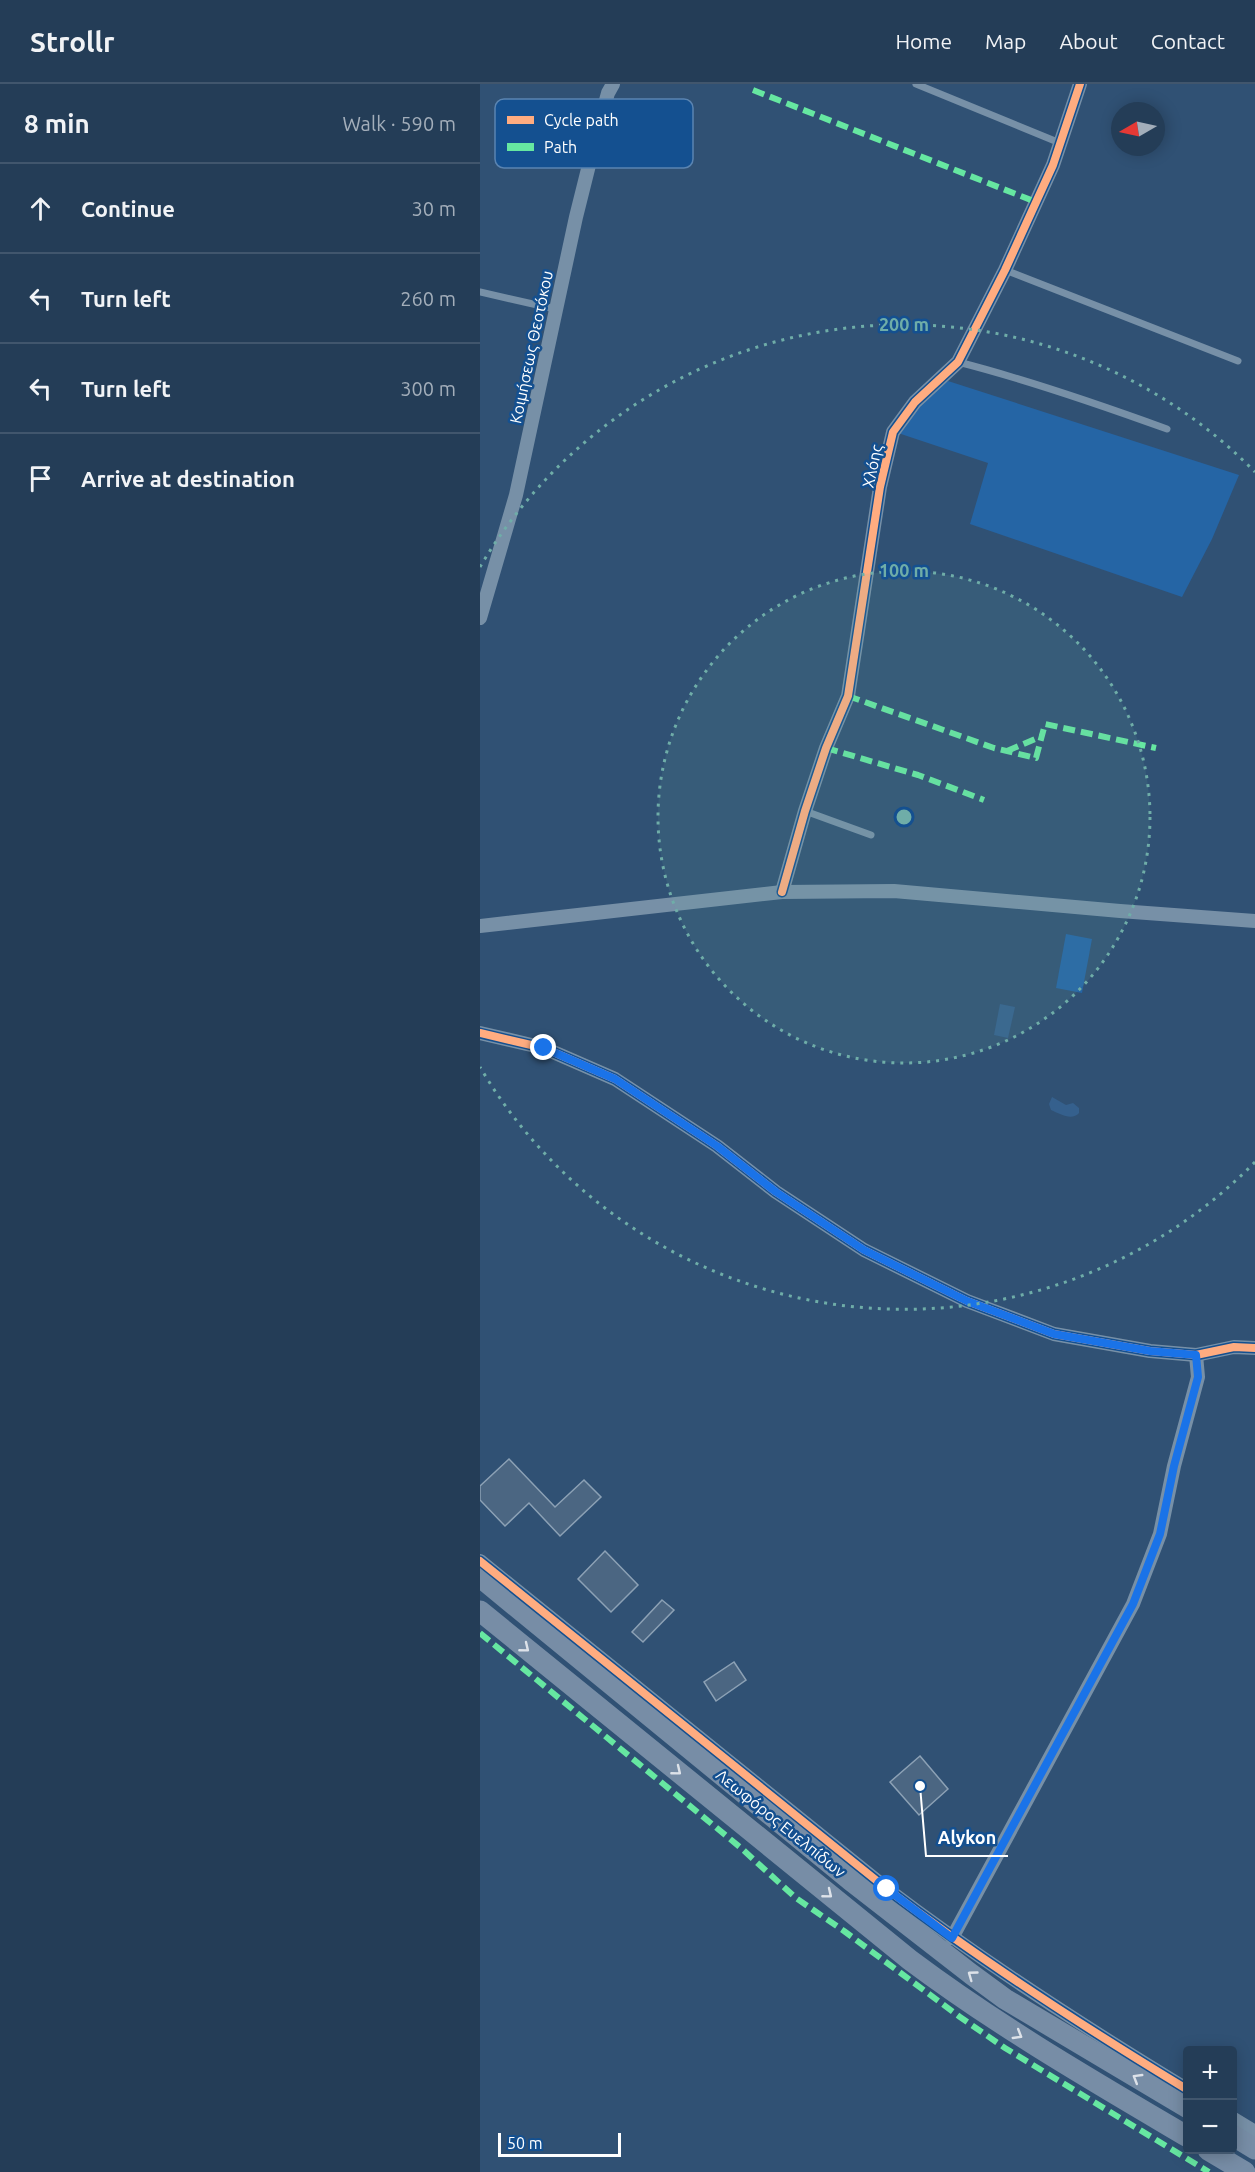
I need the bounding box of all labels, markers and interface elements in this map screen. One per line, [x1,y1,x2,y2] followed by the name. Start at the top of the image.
[30,26,115,57] text: Strollr
[895,29,952,53] text: Home
[985,29,1026,53] text: Map
[1059,29,1118,53] text: About
[1151,29,1225,53] text: Contact
[495,99,693,168] legend
[1111,102,1165,156] north arrow
[24,109,90,138] text: 8 min
[544,111,619,129] text: Cycle path
[343,112,456,135] text: Walk · 590 m
[544,138,577,156] text: Path
[24,192,57,225] icon: ahead
[81,196,175,221] text: Continue
[412,197,456,220] text: 30 m
[506,269,557,425] street label: Κοιμήσεως Θεοτόκου
[24,282,57,315] icon: left
[81,286,171,311] text: Turn left
[400,287,456,310] text: 260 m
[879,314,929,334] text: 200 m
[24,372,57,405] icon: left
[81,376,171,401] text: Turn left
[400,377,456,400] text: 300 m
[859,443,886,490] street label: Χλόης
[24,462,57,495] icon: arrive
[81,466,295,491] text: Arrive at destination
[879,560,929,580] text: 100 m
[894,807,914,827] centre of rings
[530,1034,556,1060] route end
[519,1640,530,1651] one-way arrow
[670,1763,681,1774] one-way arrow
[712,1765,849,1882] street label: Λεωφόρος Ευελπίδων
[926,1820,1008,1856] callout: Alykon
[938,1827,996,1847] text: Alykon
[873,1875,899,1901] route start
[821,1886,832,1897] one-way arrow
[968,1971,979,1982] one-way arrow
[1012,2028,1022,2040] one-way arrow
[1183,2046,1237,2154] map controls
[1183,2046,1237,2100] button: +
[1133,2074,1143,2086] one-way arrow
[1183,2100,1237,2154] button: −
[498,2130,621,2158] scale bar
[507,2134,543,2152] text: 50 m

